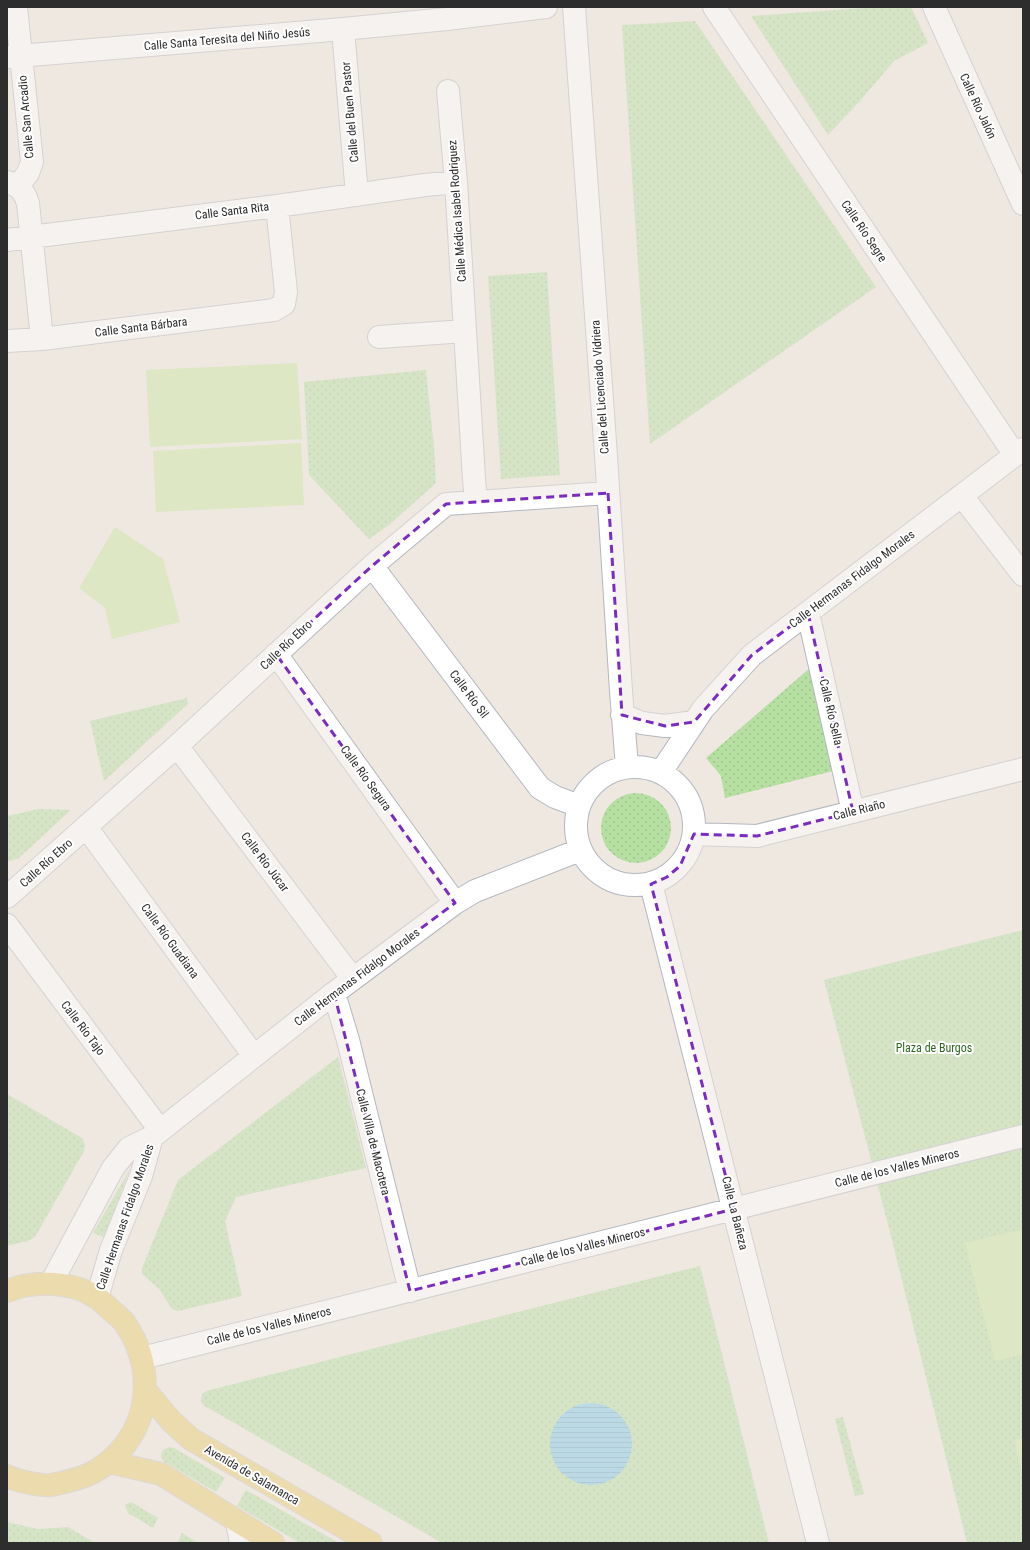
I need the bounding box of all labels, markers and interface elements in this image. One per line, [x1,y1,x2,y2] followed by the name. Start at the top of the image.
[143,25,311,53] street label: Calle Santa Teresita del Niño Jesús
[339,61,361,163] street label: Calle del Buen Pastor
[957,71,999,141] street label: Calle Río Jalón
[15,75,37,159] street label: Calle San Arcadio
[445,139,469,283] street label: Calle Médica Isabel Rodriguez
[838,198,890,265] street label: Calle Río Segre
[194,199,270,222] street label: Calle Santa Rita
[94,314,188,340] street label: Calle Santa Bárbara
[588,319,612,455] street label: Calle del Licenciado Vidriera
[786,527,918,631] street label: Calle Hermanas Fidalgo Morales
[257,617,315,673] street label: Calle Río Ebro
[447,667,491,721] street label: Calle Río Sil
[817,678,845,747] street label: Calle Río Sella
[338,743,394,814] street label: Calle Río Segura
[832,797,886,823] street label: Calle Riaño
[238,829,292,895] street label: Calle Río Júcar
[17,836,75,890] street label: Calle Río Ebro
[138,901,202,981] street label: Calle Río Guadiana
[291,925,423,1029] street label: Calle Hermanas Fidalgo Morales
[58,998,108,1058] street label: Calle Río Tajo
[896,1041,972,1055] park label: Plaza de Burgos
[353,1087,393,1197] street label: Calle Villa de Macotera
[93,1142,157,1292] street label: Calle Hermanas Fidalgo Morales
[833,1146,961,1190] street label: Calle de los Valles Mineros
[719,1175,751,1252] street label: Calle La Bañeza
[519,1225,647,1269] street label: Calle de los Valles Mineros
[205,1304,333,1348] street label: Calle de los Valles Mineros
[202,1442,302,1508] street label: Avenida de Salamanca

